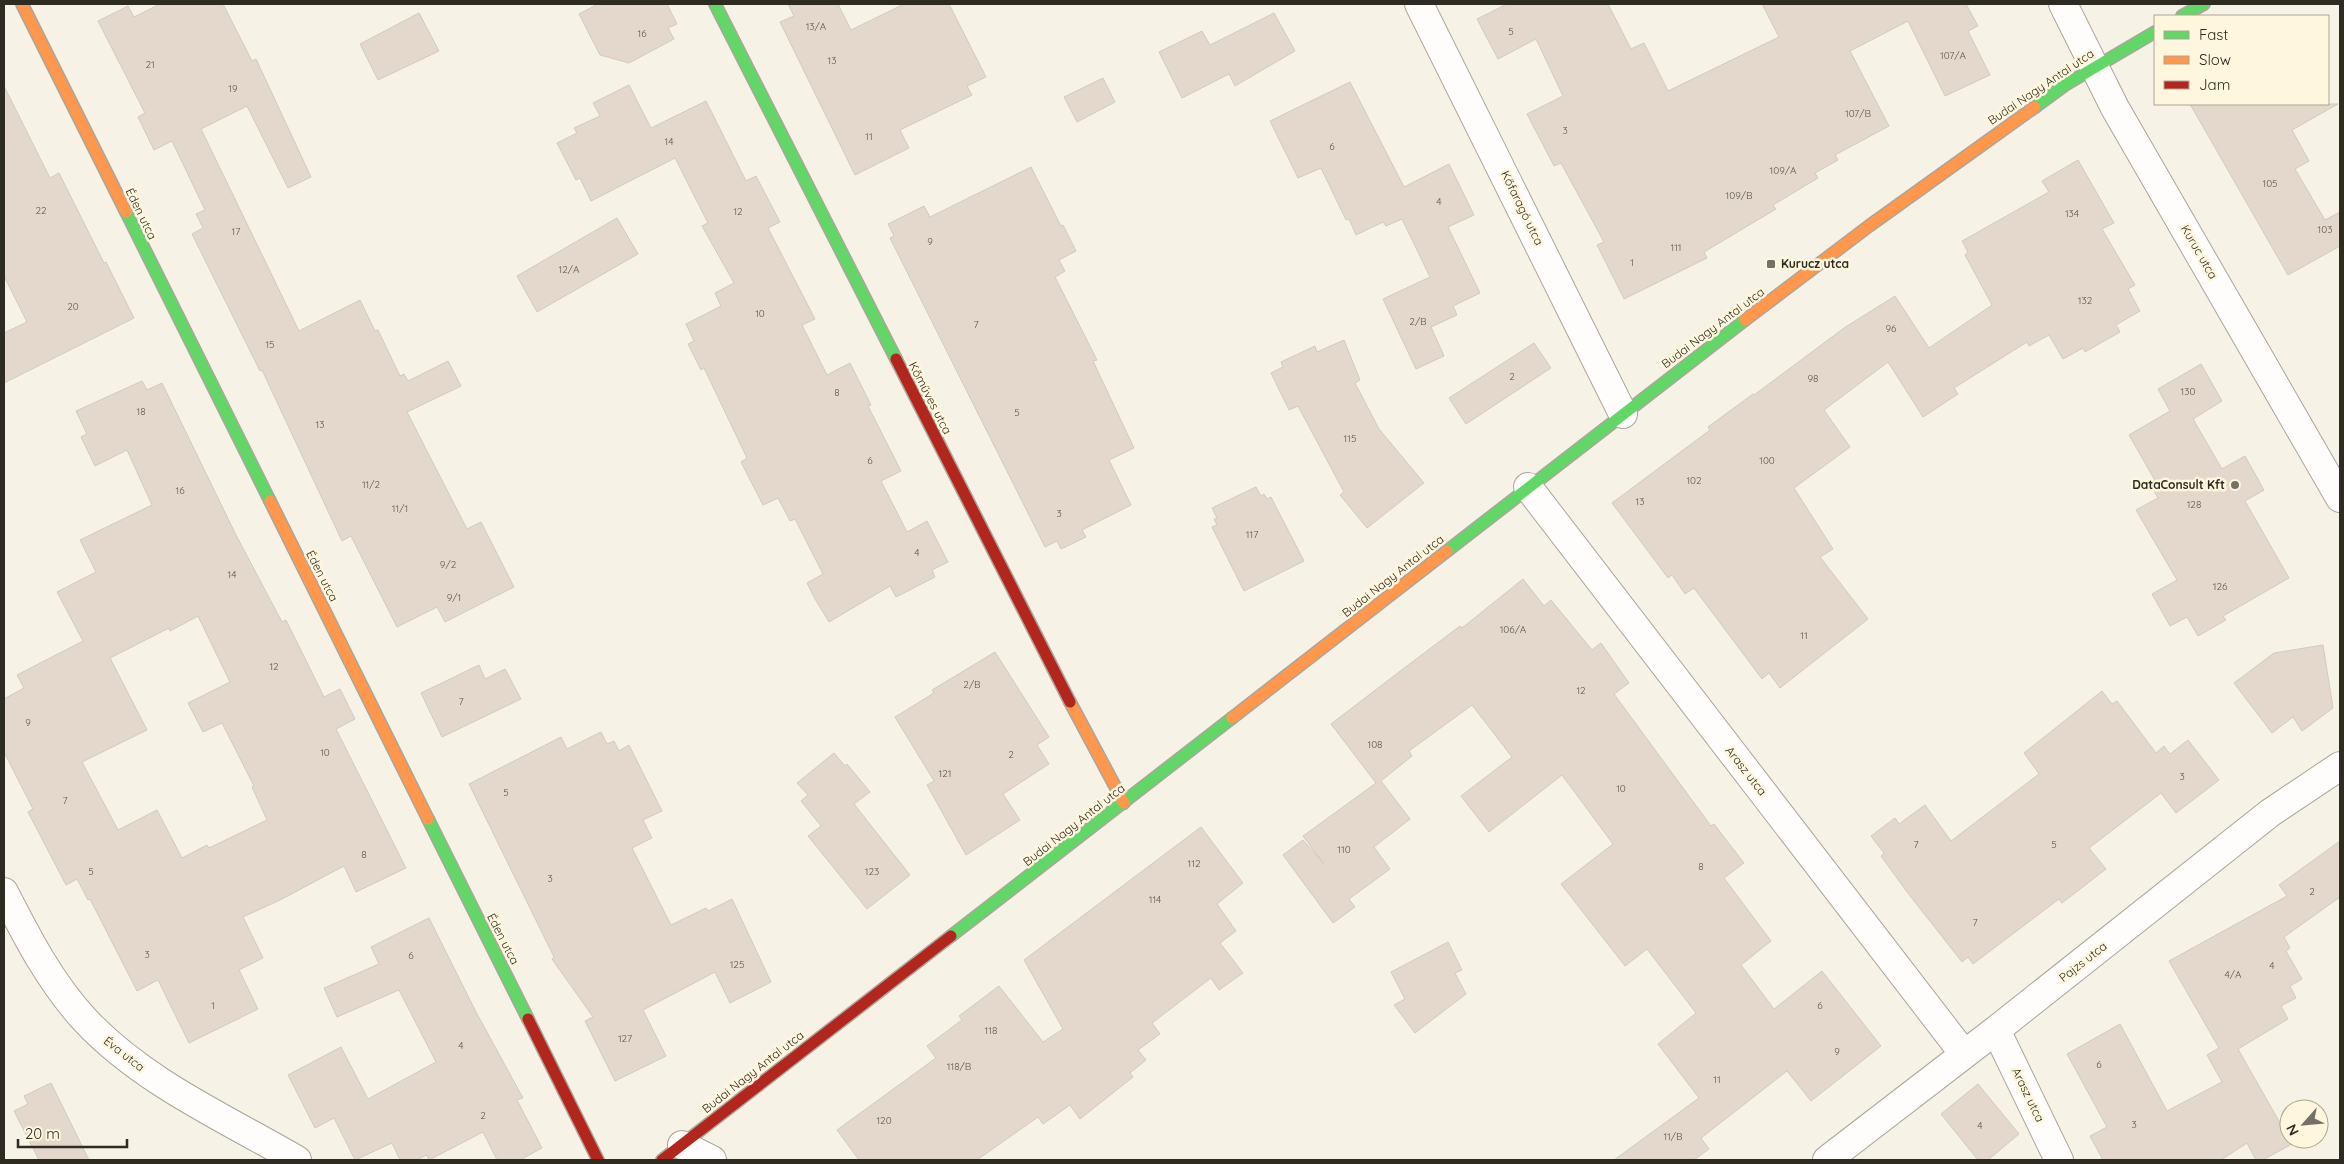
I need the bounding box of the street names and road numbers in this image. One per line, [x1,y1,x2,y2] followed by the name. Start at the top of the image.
[1985,45,2097,128] street label: Budai Nagy Antal utca
[1498,168,1547,247] street label: Kőfaragó utca
[123,186,160,242] street label: Éden utca
[2178,222,2221,282] street label: Kuruc utca
[1658,284,1767,371] street label: Budai Nagy Antal utca
[906,359,955,437] street label: Kőműves utca
[1339,531,1447,620] street label: Budai Nagy Antal utca
[303,548,342,604] street label: Éden utca
[1722,743,1770,798] street label: Arasz utca
[1020,780,1128,869] street label: Budai Nagy Antal utca
[484,911,523,967] street label: Éden utca
[2056,938,2110,985] street label: Pajzs utca
[699,1027,807,1116] street label: Budai Nagy Antal utca
[101,1033,148,1074] street label: Éva utca
[2009,1065,2048,1124] street label: Arasz utca

